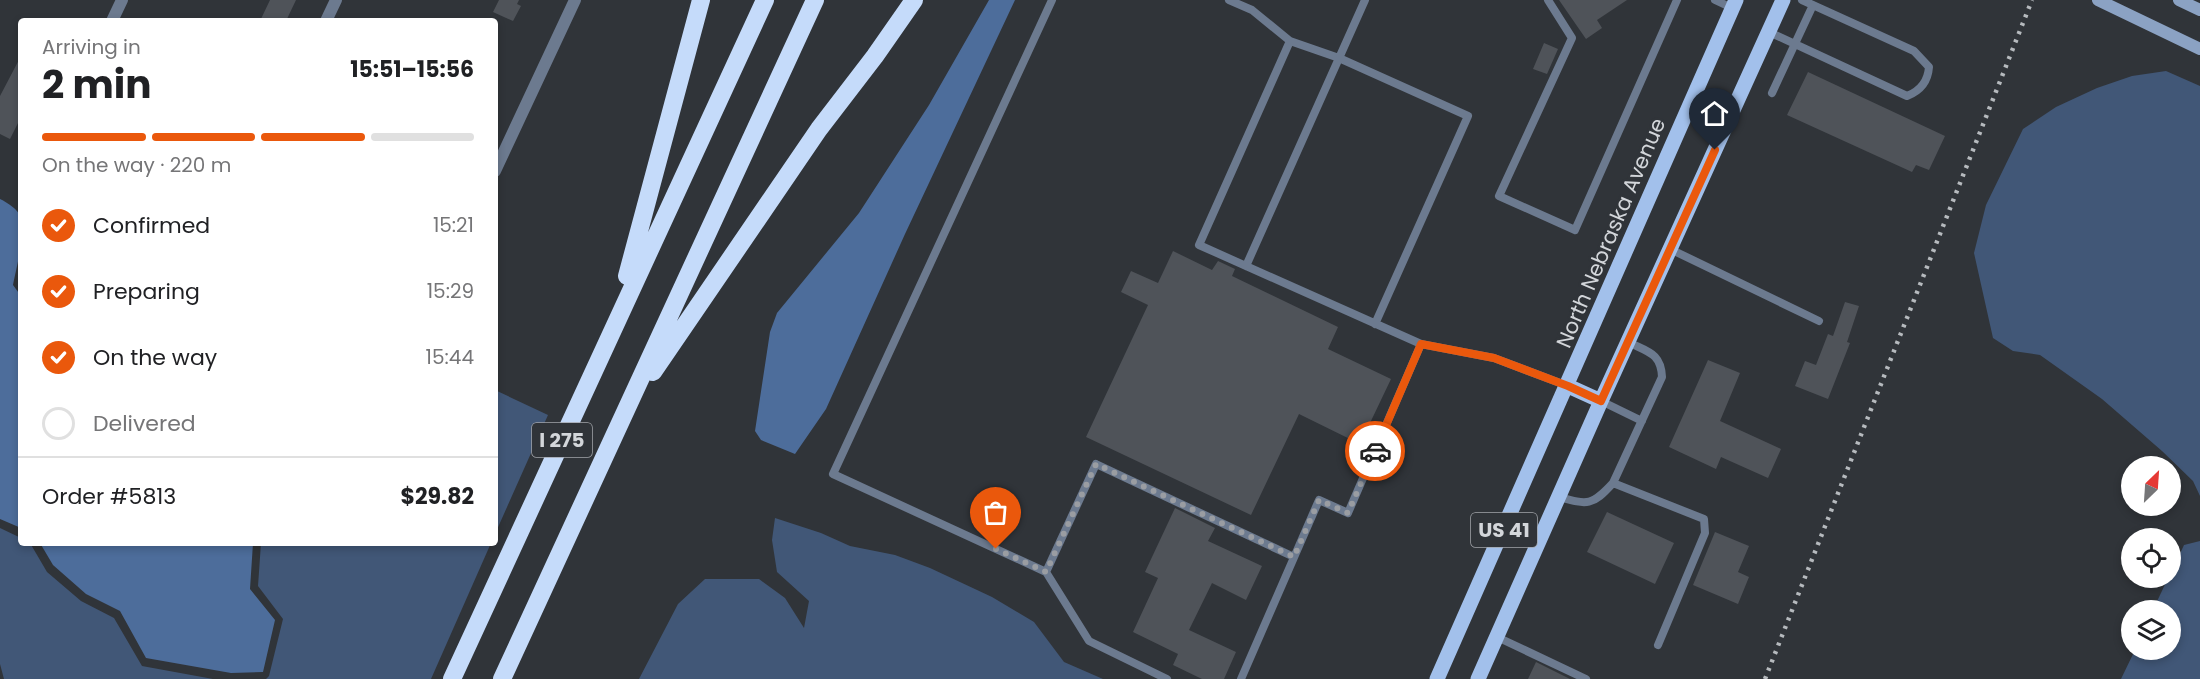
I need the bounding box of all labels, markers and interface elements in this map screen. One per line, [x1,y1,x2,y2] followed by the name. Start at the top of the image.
[42,33,141,61] text: Arriving in
[350,54,474,85] text: 15:51–15:56
[42,57,152,112] text: 2 min
[1689,88,1740,150] pin
[1698,97,1731,130] icon: home
[1549,113,1672,352] street label: North Nebraska Avenue
[42,151,231,179] text: On the way · 220 m
[42,209,75,242] icon: check
[93,210,210,241] text: Confirmed
[433,211,474,239] text: 15:21
[42,275,75,308] icon: check
[93,276,200,307] text: Preparing
[427,277,474,305] text: 15:29
[42,341,75,374] icon: check
[93,342,217,373] text: On the way
[426,343,474,371] text: 15:44
[93,408,196,439] text: Delivered
[1345,421,1405,481] courier
[532,423,592,457] road number: I 275
[1359,435,1392,468] icon: car
[2121,456,2181,516] north arrow
[2121,456,2181,660] map controls
[42,481,176,512] text: Order #5813
[400,481,474,512] text: $29.82
[970,487,1021,549] pin
[979,496,1012,529] icon: bag
[1471,513,1537,547] road number: US 41
[2121,528,2181,588] button: locate
[2121,600,2181,660] button: layers

